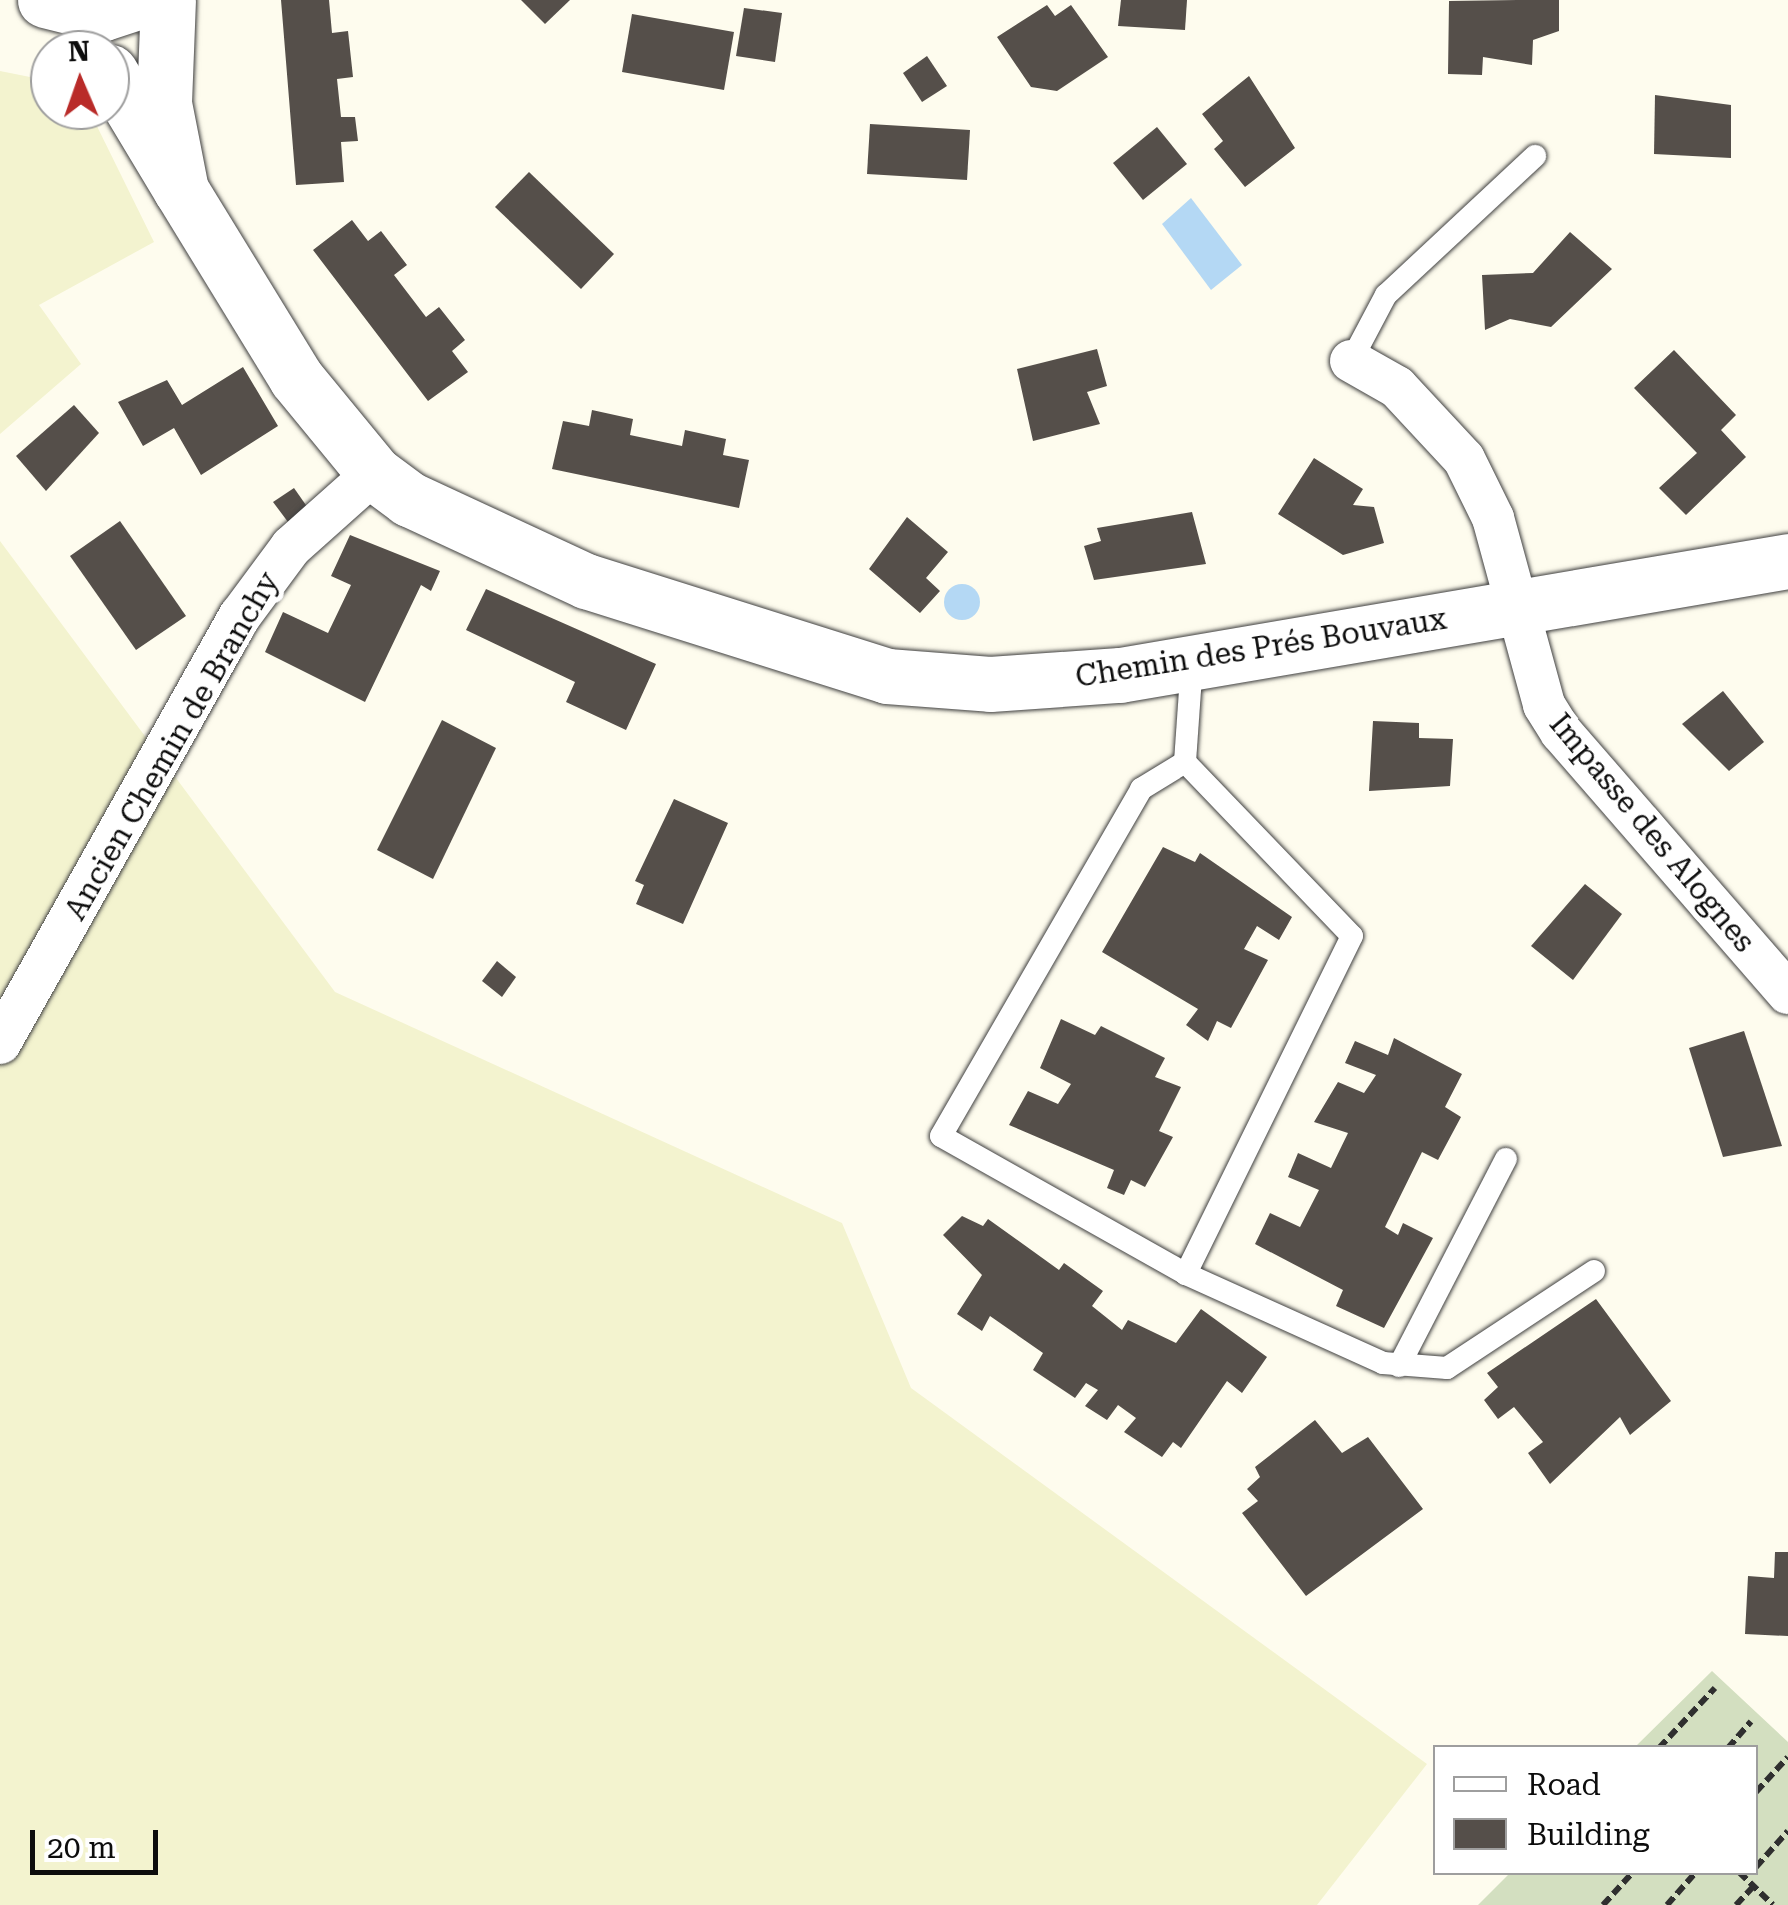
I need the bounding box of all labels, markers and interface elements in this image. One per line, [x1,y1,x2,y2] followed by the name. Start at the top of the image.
[30,30,130,130] north arrow
[68,35,90,68] text: N
[57,566,287,926] street label: Ancien Chemin de Branchy
[1073,601,1449,695] street label: Chemin des Prés Bouvaux
[1542,707,1762,959] street label: Impasse des Alognes
[1433,1745,1758,1875] legend
[1527,1767,1601,1802] text: Road
[35,1810,162,1872] scale bar
[1527,1817,1650,1852] text: Building
[47,1830,116,1865] text: 20 m

